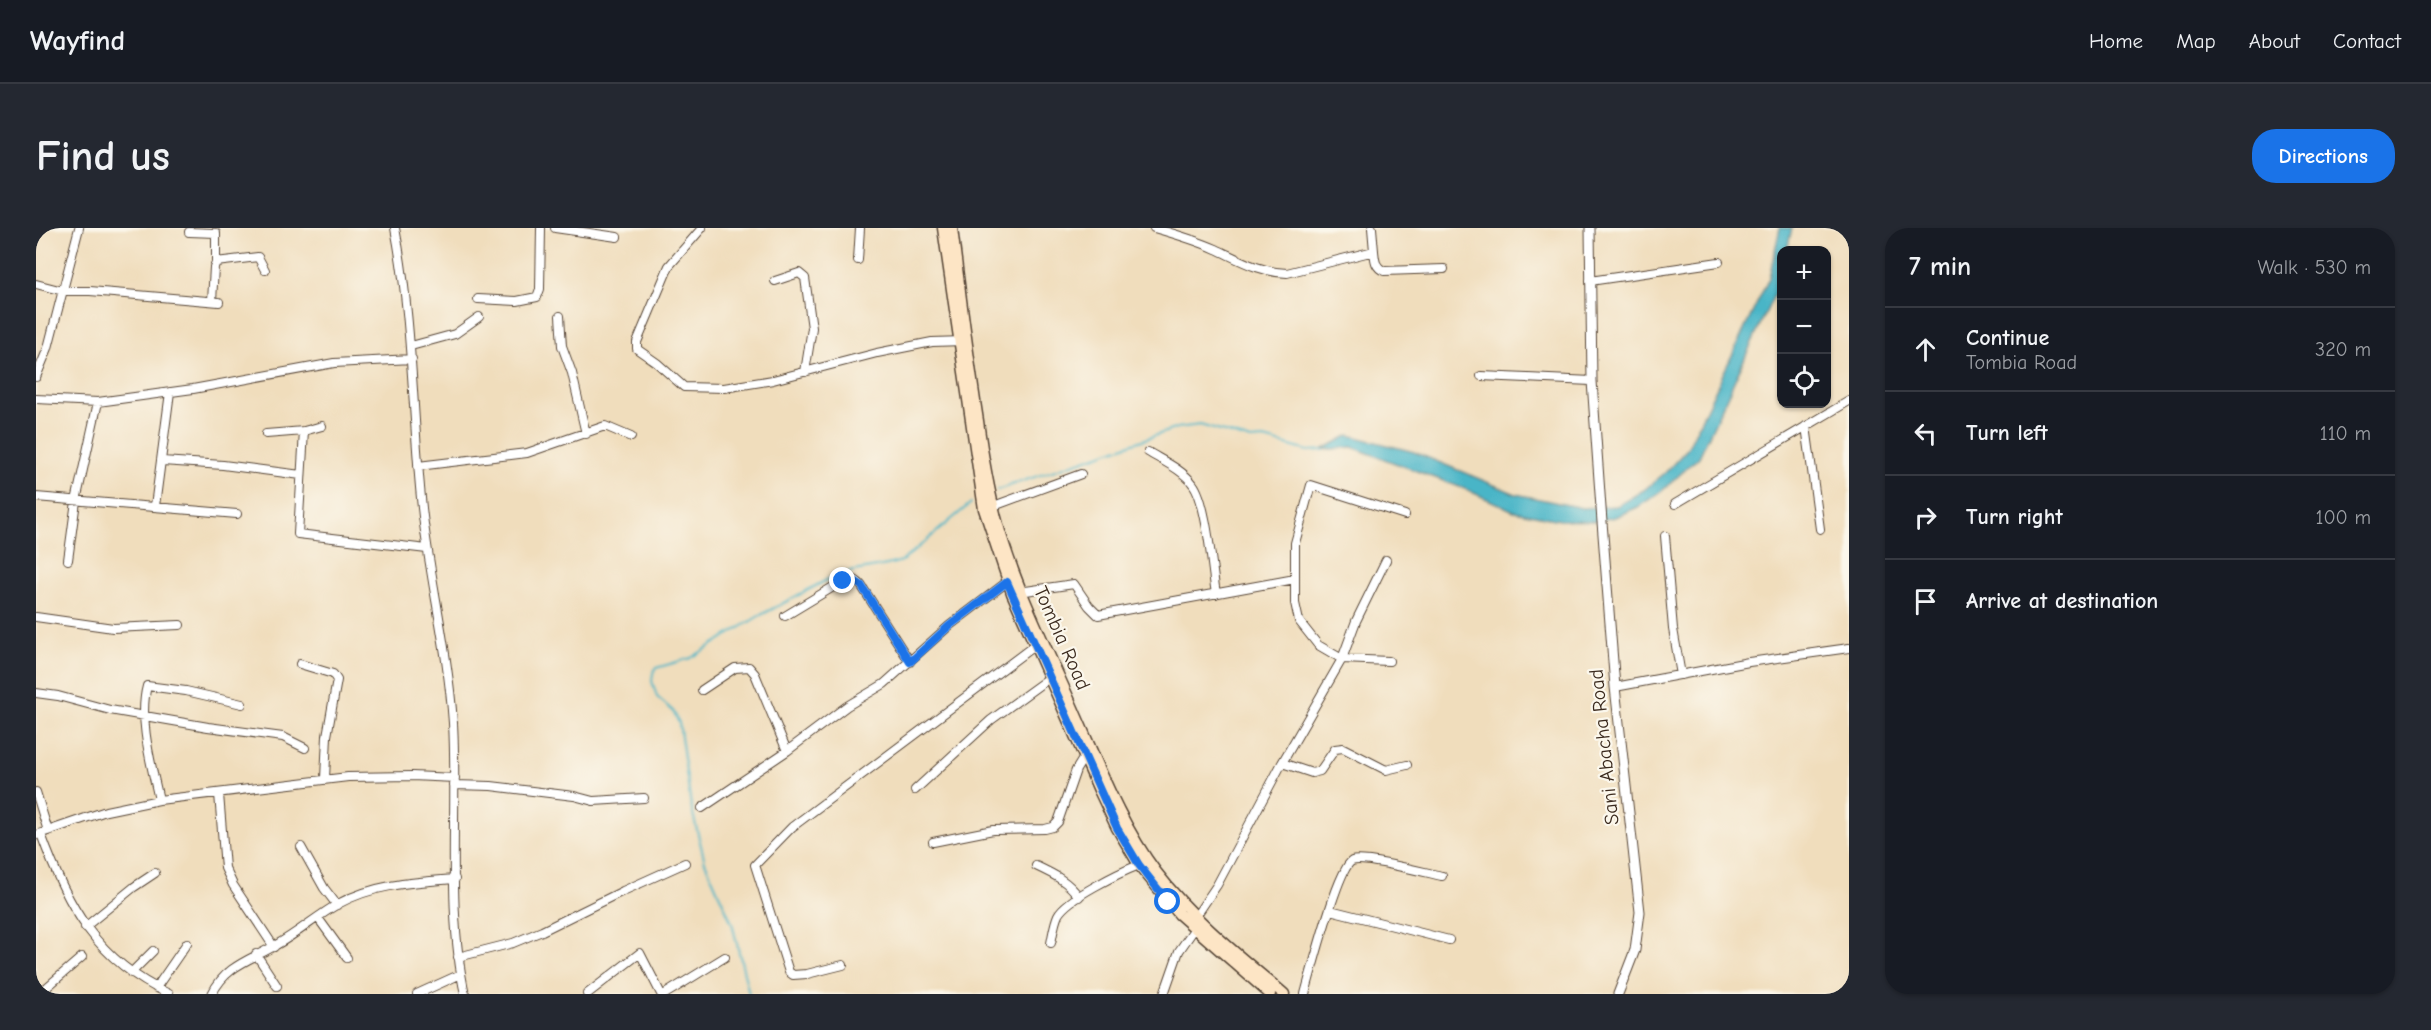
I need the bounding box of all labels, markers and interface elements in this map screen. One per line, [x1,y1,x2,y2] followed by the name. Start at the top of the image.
[30,25,125,57] text: Wayfind
[2089,29,2143,53] text: Home
[2176,29,2216,53] text: Map
[2249,29,2300,53] text: About
[2333,29,2401,53] text: Contact
[2252,129,2395,183] button: Directions
[36,132,170,181] text: Find us
[1777,246,1831,408] map controls
[1777,246,1831,300] button: +
[1909,252,1971,282] text: 7 min
[2257,256,2371,279] text: Walk · 530 m
[1777,300,1831,354] button: −
[1966,325,2049,351] text: Continue
[1909,333,1942,366] icon: ahead
[2315,338,2371,361] text: 320 m
[1966,351,2077,374] text: Tombia Road
[1777,354,1831,408] button: locate
[1909,417,1942,450] icon: left
[1966,420,2048,446] text: Turn left
[2320,422,2371,445] text: 110 m
[1909,501,1942,534] icon: right
[1966,504,2063,530] text: Turn right
[2316,506,2371,529] text: 100 m
[829,567,855,593] route end
[1029,583,1095,693] street label: Tombia Road
[1909,585,1942,618] icon: arrive
[1966,588,2158,614] text: Arrive at destination
[1584,668,1624,826] street label: Sani Abacha Road
[1154,888,1180,914] route start

